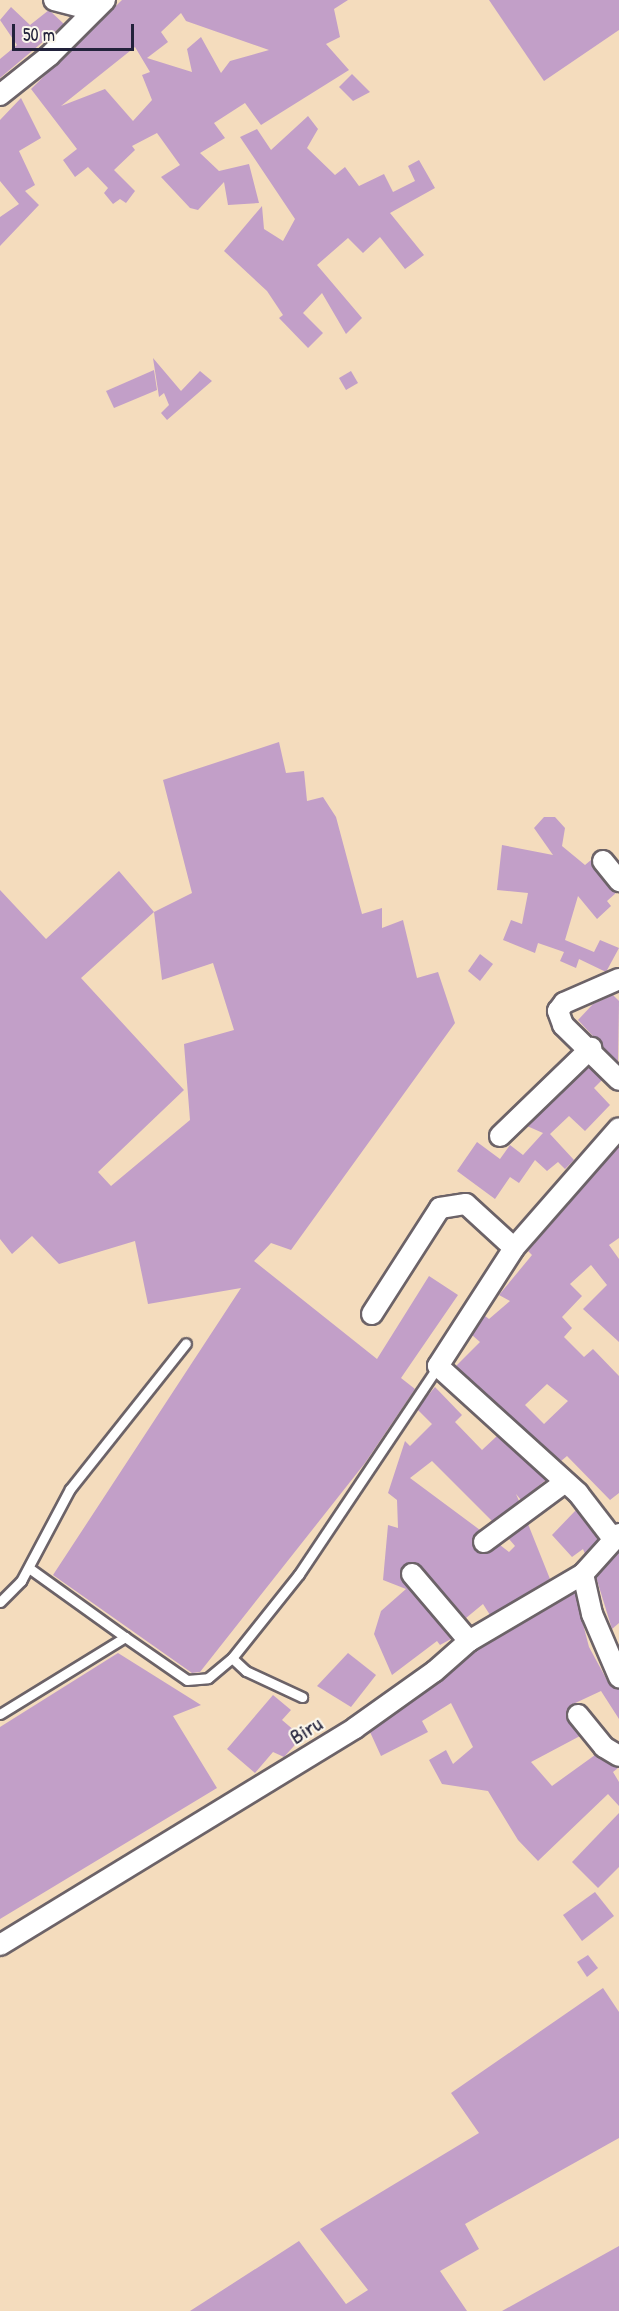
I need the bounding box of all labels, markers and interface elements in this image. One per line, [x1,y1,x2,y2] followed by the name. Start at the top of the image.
[15,12,136,50] scale bar
[23,22,55,47] text: 50 m
[285,1710,327,1750] street label: Biru

